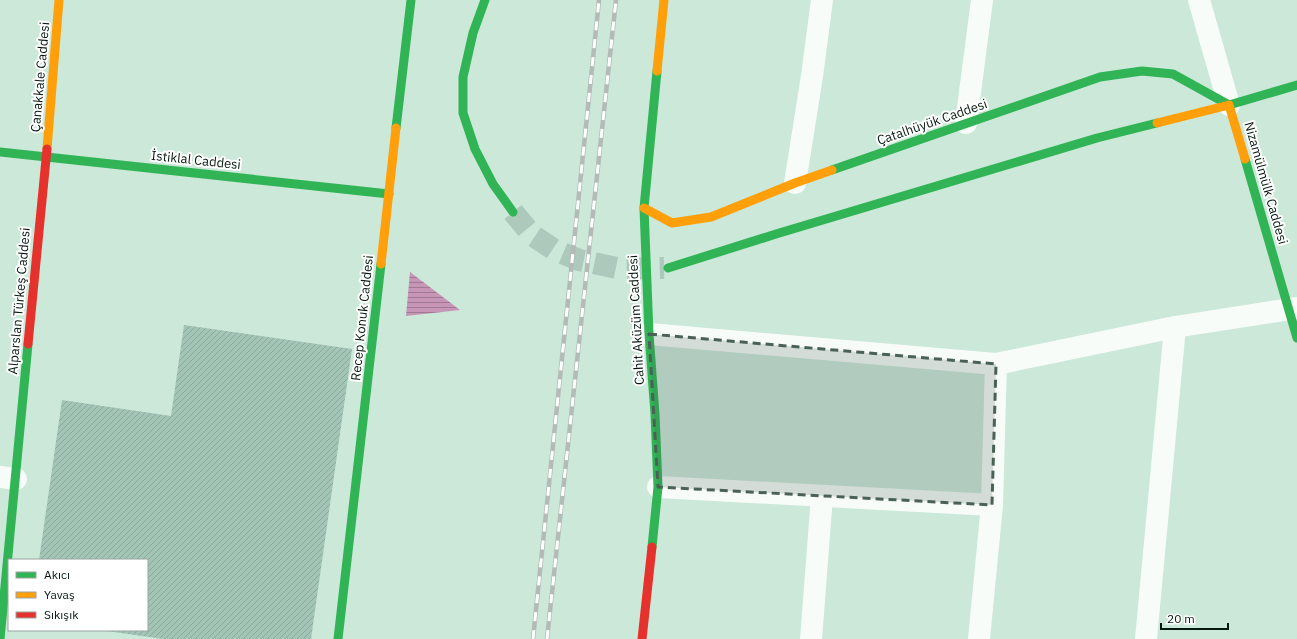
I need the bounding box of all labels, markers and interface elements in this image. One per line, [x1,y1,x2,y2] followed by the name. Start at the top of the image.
[27,21,53,133] street label: Çanakkale Caddesi
[875,95,989,149] street label: Çatalhüyük Caddesi
[1240,120,1292,246] street label: Nizamülmülk Caddesi
[150,147,242,173] street label: İstiklal Caddesi
[4,227,34,375] street label: Alparslan Türkeş Caddesi
[347,254,377,382] street label: Recep Konuk Caddesi
[624,254,648,386] street label: Cahit Aküzüm Caddesi
[8,559,148,631] legend
[44,567,70,582] text: Akıcı
[44,587,75,602] text: Yavaş
[1161,605,1228,631] scale bar
[44,607,79,622] text: Sıkışık
[1167,611,1195,626] text: 20 m

